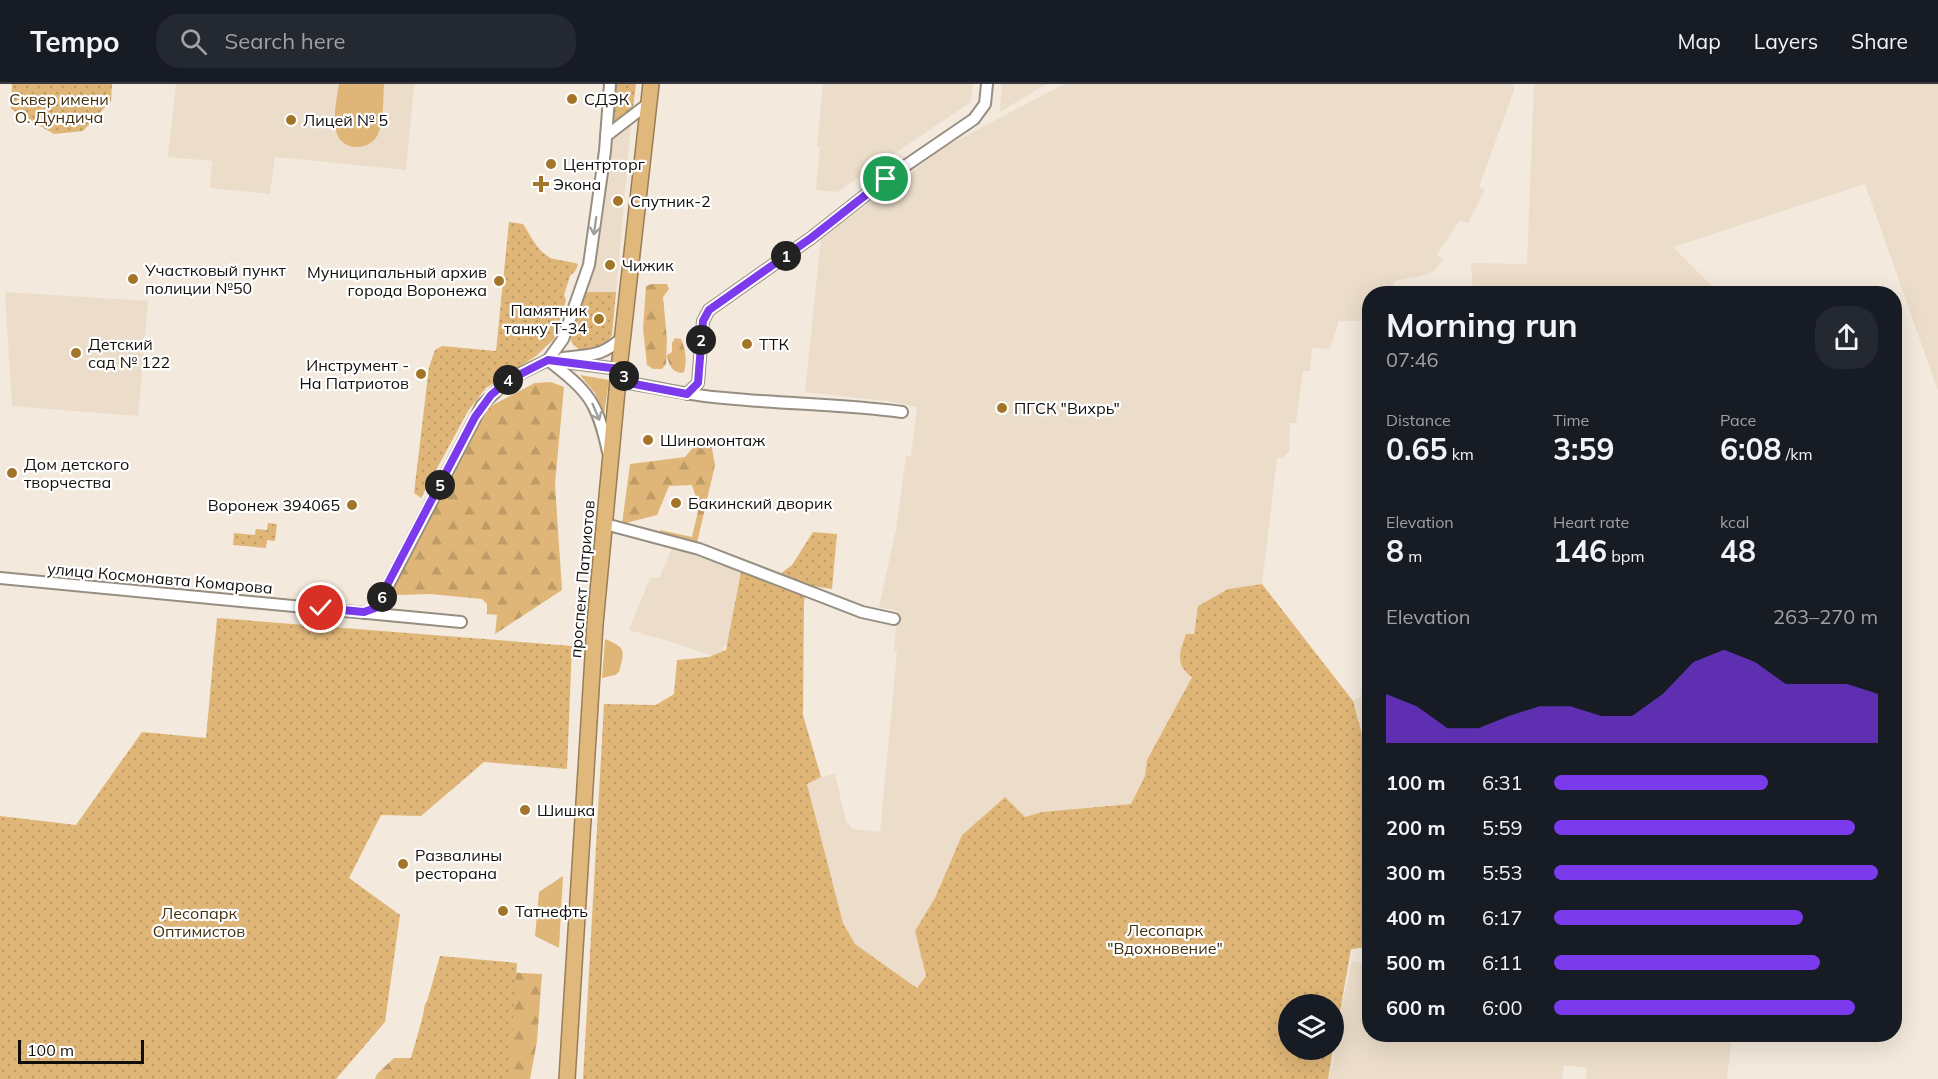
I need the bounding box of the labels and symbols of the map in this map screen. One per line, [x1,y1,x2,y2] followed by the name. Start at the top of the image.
[9,89,109,127] park label: Сквер имени О. Дундича
[584,89,630,109] place label: СДЭК
[565,92,579,106] marker: СДЭК
[303,110,388,130] place label: Лицей № 5
[284,113,298,127] marker: Лицей № 5
[860,153,911,204] pin
[563,154,645,174] place label: Центрторг
[544,157,558,171] marker: Центрторг
[553,174,601,194] place label: Экона
[534,177,548,191] marker: Экона
[630,191,711,211] place label: Спутник-2
[611,194,625,208] marker: Спутник-2
[589,215,600,235] one-way arrow
[771,241,801,271] pin: 1
[622,255,674,275] place label: Чижик
[603,258,617,272] marker: Чижик
[144,260,287,298] place label: Участковый пункт полиции №50
[307,262,487,300] place label: Муниципальный архив города Воронежа
[126,272,140,286] marker: Участковый пункт полиции №50
[492,274,506,288] marker: Муниципальный архив города Воронежа
[504,300,587,338] place label: Памятник танку Т-34
[592,312,606,326] marker: Памятник танку Т-34
[686,325,716,355] pin: 2
[88,334,170,372] place label: Детский сад № 122
[759,334,790,354] place label: ТТК
[740,337,754,351] marker: ТТК
[69,346,83,360] marker: Детский сад № 122
[299,355,409,393] place label: Инструмент - На Патриотов
[609,361,639,391] pin: 3
[493,365,523,395] pin: 4
[414,367,428,381] marker: Инструмент - На Патриотов
[1014,398,1120,418] place label: ПГСК "Вихрь"
[995,401,1009,415] marker: ПГСК "Вихрь"
[591,402,603,420] one-way arrow
[660,430,765,450] place label: Шиномонтаж
[641,433,655,447] marker: Шиномонтаж
[24,454,129,492] place label: Дом детского творчества
[5,466,19,480] marker: Дом детского творчества
[425,470,455,500] pin: 5
[688,493,832,513] place label: Бакинский дворик
[208,495,340,515] place label: Воронеж 394065
[669,496,683,510] marker: Бакинский дворик
[345,498,359,512] marker: Воронеж 394065
[565,499,599,659] street label: проспект Патриотов
[46,558,274,598] street label: улица Космонавта Комарова
[295,582,346,633] pin
[367,582,397,612] pin: 6
[537,800,595,820] place label: Шишка
[518,803,532,817] marker: Шишка
[415,845,502,883] place label: Развалины ресторана
[396,857,410,871] marker: Развалины ресторана
[515,901,588,921] place label: Татнефть
[153,903,245,941] park label: Лесопарк Оптимистов
[496,904,510,918] marker: Татнефть
[1107,920,1223,958] park label: Лесопарк "Вдохновение"
[18,1037,144,1064] scale bar

